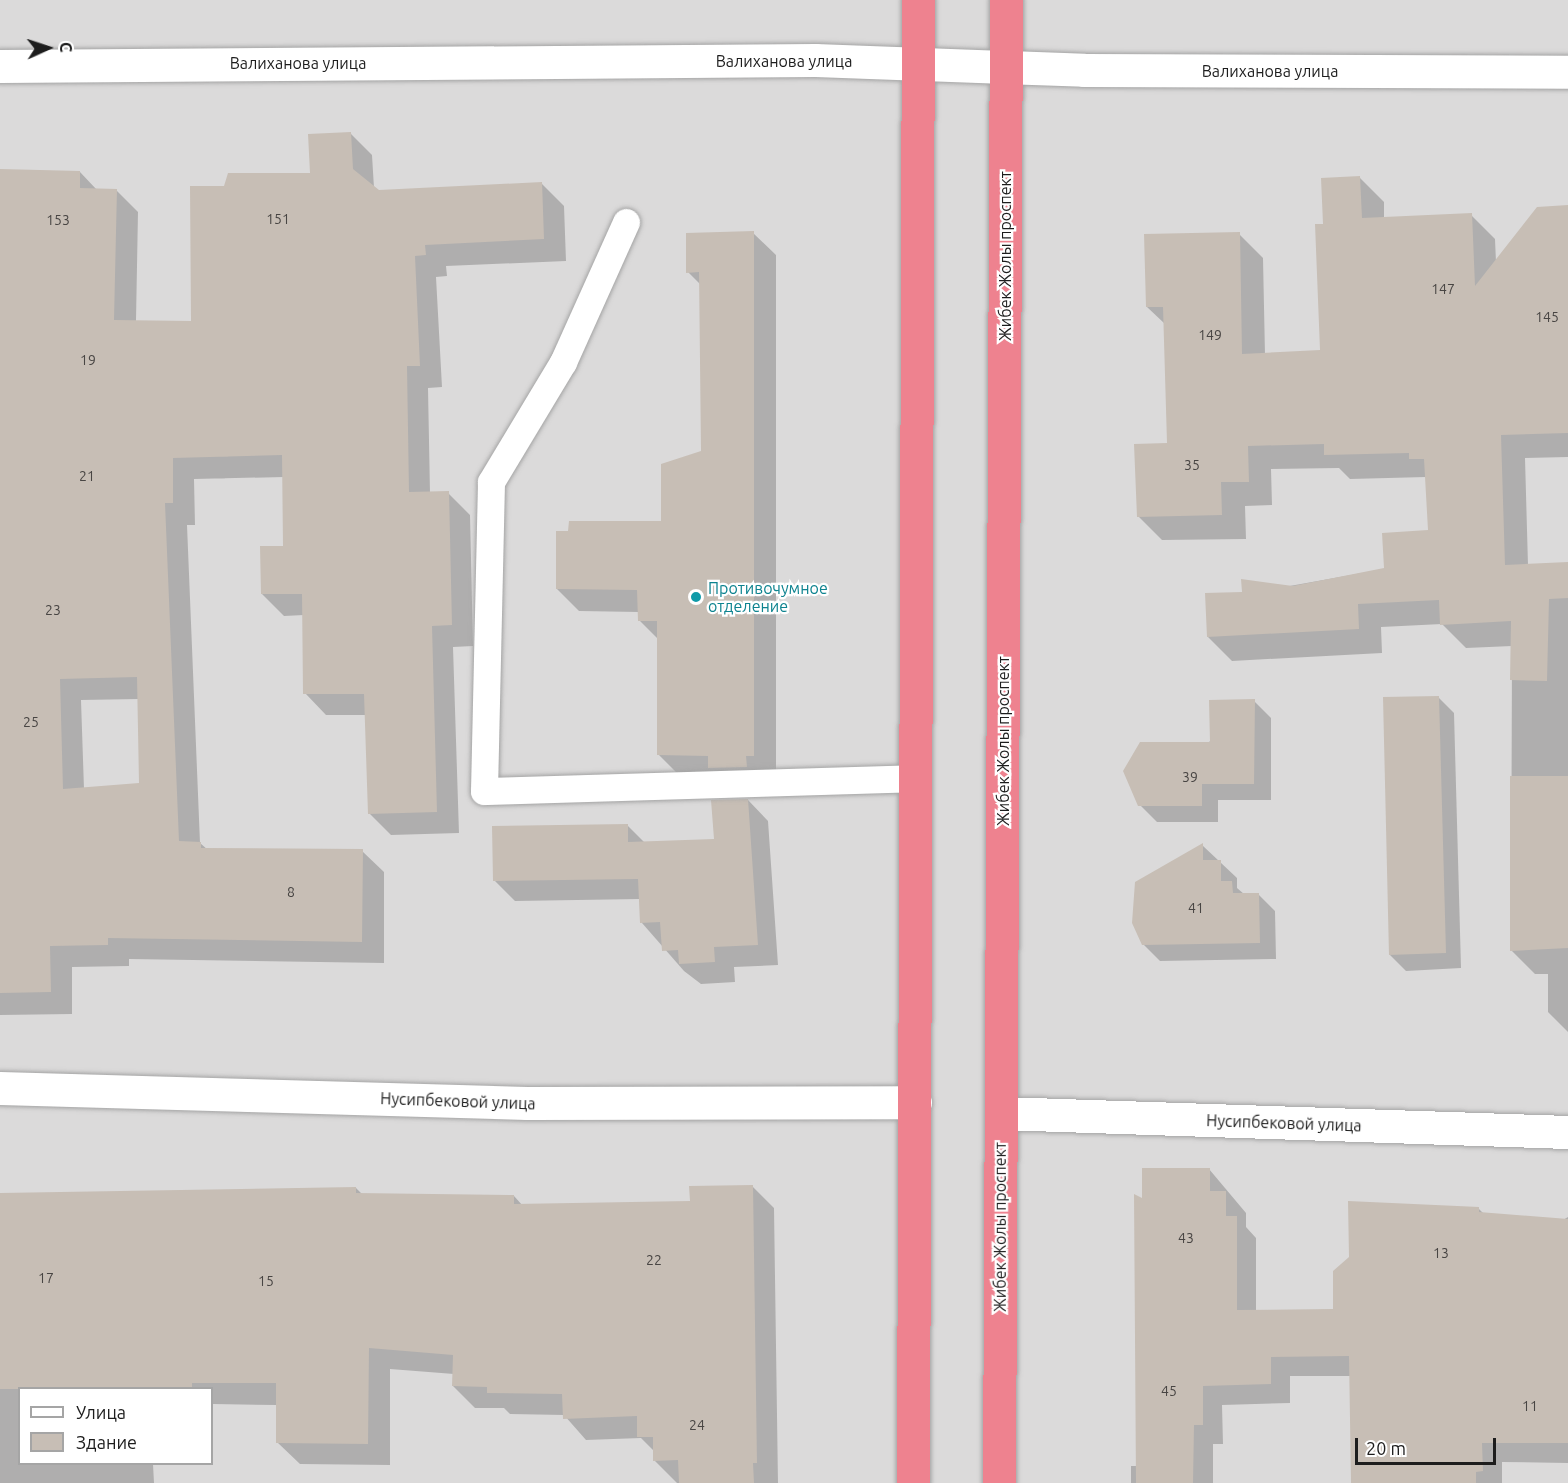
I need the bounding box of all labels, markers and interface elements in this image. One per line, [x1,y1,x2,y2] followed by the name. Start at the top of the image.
[18,18,78,78] north arrow
[57,41,75,53] text: С
[716,51,852,71] street label: Валиханова улица
[230,53,366,73] street label: Валиханова улица
[1202,61,1338,81] street label: Валиханова улица
[995,171,1015,341] street label: Жибек Жолы проспект
[266,211,290,227] house number: 151
[46,212,70,228] house number: 153
[1431,281,1455,297] house number: 147
[1535,309,1559,325] house number: 145
[1198,327,1222,343] house number: 149
[80,352,96,368] house number: 19
[1184,457,1200,473] house number: 35
[79,468,95,484] house number: 21
[708,578,828,616] place label: Противочумное отделение
[689,590,703,604] marker: Противочумное отделение
[45,602,61,618] house number: 23
[993,656,1013,826] street label: Жибек Жолы проспект
[23,714,39,730] house number: 25
[1182,769,1198,785] house number: 39
[287,884,295,900] house number: 8
[1188,900,1204,916] house number: 41
[380,1089,536,1113] street label: Нусипбековой улица
[1206,1111,1362,1135] street label: Нусипбековой улица
[990,1142,1010,1312] street label: Жибек Жолы проспект
[1178,1230,1194,1246] house number: 43
[1433,1245,1449,1261] house number: 13
[646,1252,662,1268] house number: 22
[38,1270,54,1286] house number: 17
[258,1273,274,1289] house number: 15
[1161,1383,1177,1399] house number: 45
[18,1387,213,1465] legend
[1522,1398,1538,1414] house number: 11
[76,1402,126,1422] text: Улица
[689,1417,705,1433] house number: 24
[1358,1426,1499,1464] scale bar
[76,1432,137,1452] text: Здание
[1366,1438,1406,1458] text: 20 m

